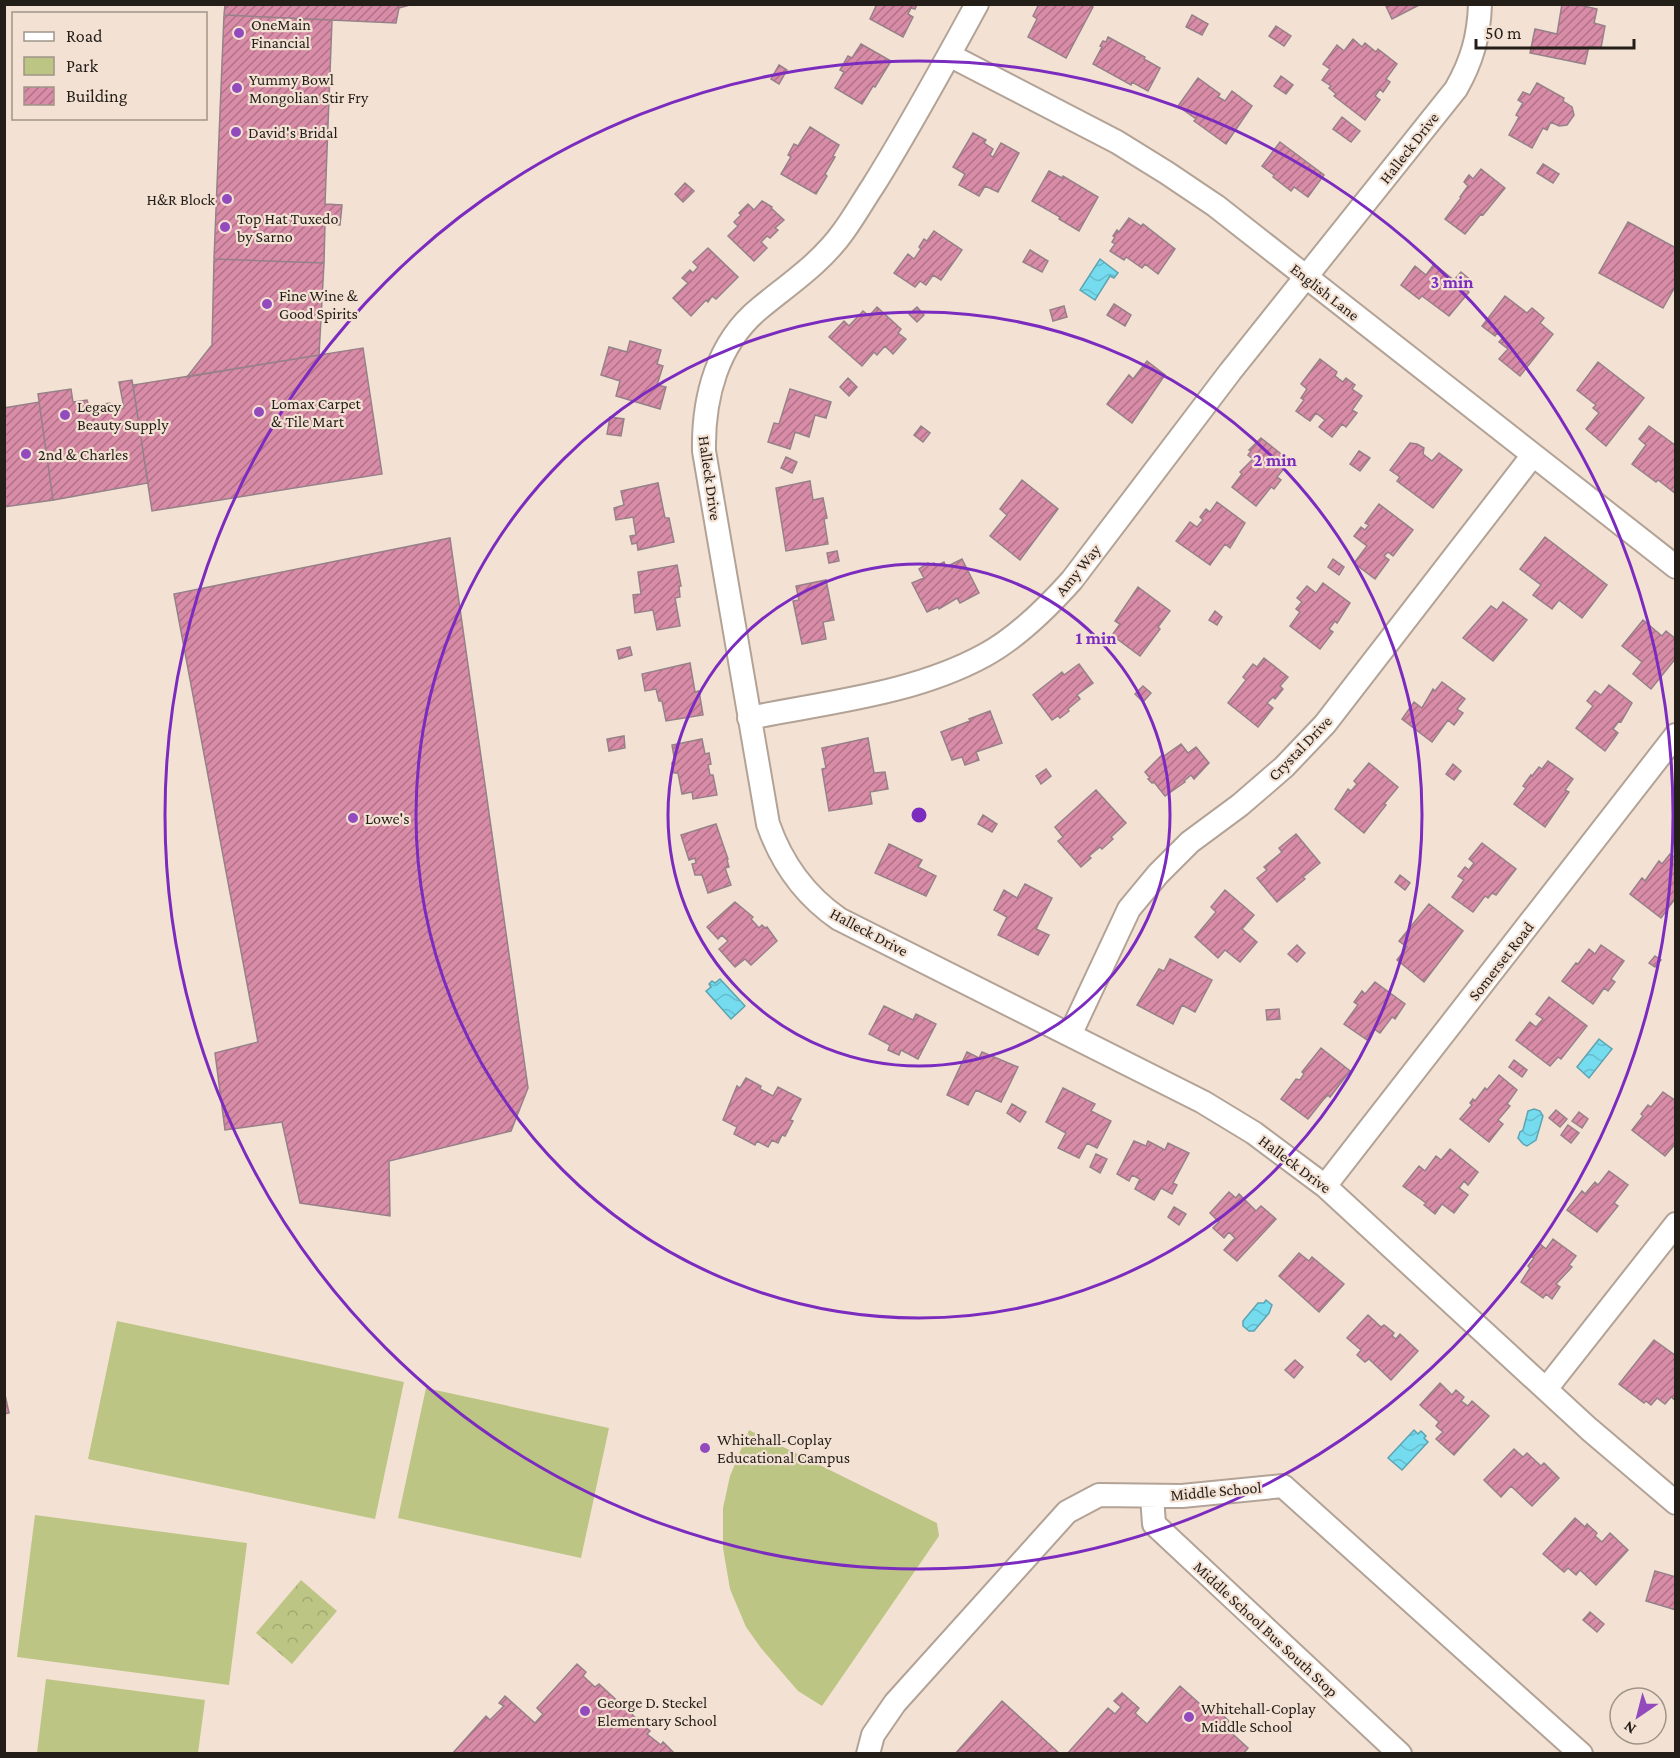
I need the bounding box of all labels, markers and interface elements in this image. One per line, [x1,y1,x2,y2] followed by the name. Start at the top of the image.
[12,12,207,120] legend
[1476,12,1634,50] scale bar
[251,16,311,51] place label: OneMain Financial
[1485,23,1522,43] text: 50 m
[66,26,103,46] text: Road
[232,26,246,40] marker: OneMain Financial
[66,56,98,76] text: Park
[249,71,369,107] place label: Yummy Bowl Mongolian Stir Fry
[230,81,244,95] marker: Yummy Bowl Mongolian Stir Fry
[66,86,128,106] text: Building
[1376,109,1442,187] street label: Halleck Drive
[248,124,338,141] place label: David's Bridal
[229,125,243,139] marker: David's Bridal
[146,191,215,208] place label: H&R Block
[220,192,234,206] marker: H&R Block
[237,210,338,246] place label: Top Hat Tuxedo by Sarno
[218,220,232,234] marker: Top Hat Tuxedo by Sarno
[1287,260,1363,325] street label: English Lane
[1430,272,1474,292] text: 3 min
[279,287,359,323] place label: Fine Wine & Good Spirits
[260,297,274,311] marker: Fine Wine & Good Spirits
[271,395,362,430] place label: Lomax Carpet & Tile Mart
[77,398,169,434] place label: Legacy Beauty Supply
[252,405,266,419] marker: Lomax Carpet & Tile Mart
[58,408,72,422] marker: Legacy Beauty Supply
[696,435,724,521] street label: Halleck Drive
[38,446,128,463] place label: 2nd & Charles
[19,447,33,461] marker: 2nd & Charles
[1253,450,1297,470] text: 2 min
[1052,540,1105,600] street label: Amy Way
[1076,628,1117,648] text: 1 min
[1265,712,1336,785] street label: Crystal Drive
[909,805,929,825] centre of rings
[365,810,409,827] place label: Lowe's
[346,811,360,825] marker: Lowe's
[827,904,911,960] street label: Halleck Drive
[1465,918,1537,1004] street label: Somerset Road
[1256,1132,1334,1196] street label: Halleck Drive
[717,1431,850,1467] place label: Whitehall-Coplay Educational Campus
[698,1441,712,1455] marker: Whitehall-Coplay Educational Campus
[1170,1479,1262,1503] street label: Middle School
[1190,1558,1341,1701] street label: Middle School Bus South Stop
[1608,1686,1668,1746] north arrow
[597,1694,717,1730] place label: George D. Steckel Elementary School
[1201,1700,1316,1735] place label: Whitehall-Coplay Middle School
[578,1704,592,1718] marker: George D. Steckel Elementary School
[1182,1710,1196,1724] marker: Whitehall-Coplay Middle School
[1620,1718,1639,1738] text: N

